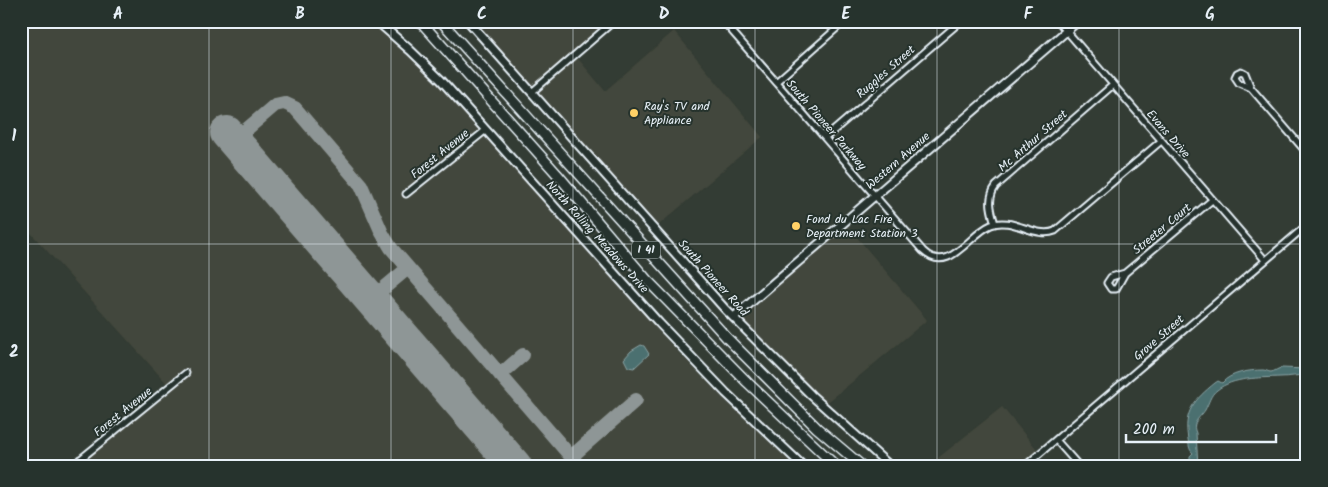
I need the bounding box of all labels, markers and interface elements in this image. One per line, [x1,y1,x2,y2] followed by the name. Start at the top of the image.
[113,2,123,27] text: A
[295,2,305,27] text: B
[477,2,487,27] text: C
[659,2,670,27] text: D
[842,2,852,27] text: E
[1024,2,1034,27] text: F
[1205,2,1215,27] text: G
[852,41,920,103] street label: Ruggles Street
[781,75,871,175] street label: South Pioneer Parkway
[644,97,711,130] place label: Ray's TV and Appliance
[994,105,1072,177] street label: Mc Arthur Street
[1141,105,1195,163] street label: Evans Drive
[628,107,640,119] marker: Ray's TV and Appliance
[12,124,17,149] text: 1
[406,124,474,184] street label: Forest Avenue
[861,127,935,195] street label: Western Avenue
[541,176,653,298] street label: North Rolling Meadows Drive
[1128,198,1196,259] street label: Streeter Court
[806,210,918,243] place label: Fond du Lac Fire Department Station 3
[790,220,802,232] marker: Fond du Lac Fire Department Station 3
[673,235,754,322] street label: South Pioneer Road
[632,242,660,258] road number: I 41
[1129,310,1189,366] street label: Grove Street
[9,340,19,365] text: 2
[89,382,157,442] street label: Forest Avenue
[1126,412,1276,444] scale bar
[1133,418,1175,442] text: 200 m

